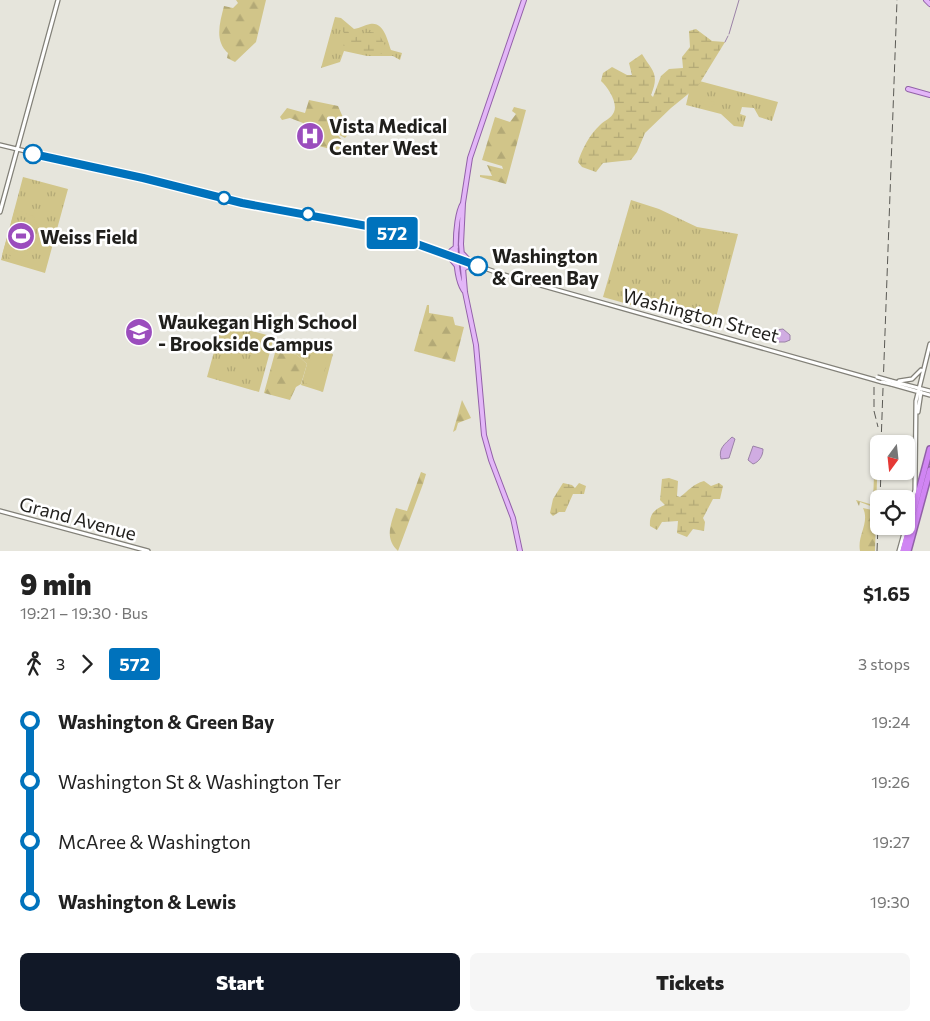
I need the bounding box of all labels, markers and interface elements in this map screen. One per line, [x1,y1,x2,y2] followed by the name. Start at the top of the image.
[329,114,447,159] place label: Vista Medical Center West
[295,121,325,151] hospital icon: Vista Medical Center West
[23,144,43,164] unlabelled marker
[217,191,231,205] unlabelled marker
[301,207,315,221] unlabelled marker
[363,217,421,249] line badge: 572
[6,221,36,251] sports icon: Weiss Field
[377,222,407,244] text: 572
[40,225,138,248] place label: Weiss Field
[492,244,600,289] place label: Washington & Green Bay
[468,256,488,276] marker: Washington & Green Bay
[620,283,782,347] street label: Washington Street
[158,310,357,355] place label: Waukegan High School - Brookside Campus
[124,317,154,347] school or university icon: Waukegan High School - Brookside Campus
[870,435,915,480] north arrow
[870,435,915,535] map controls
[870,490,915,535] button: locate
[17,491,139,545] street label: Grand Avenue
[20,567,92,601] text: 9 min
[863,582,910,605] text: $1.65
[20,603,148,622] text: 19:21 – 19:30 · Bus
[20,650,48,678] icon: walk
[73,650,101,678] icon: forward
[119,653,150,675] text: 572
[56,654,65,673] text: 3
[858,654,910,673] text: 3 stops
[58,710,274,733] text: Washington & Green Bay
[871,712,910,731] text: 19:24
[58,770,341,793] text: Washington St & Washington Ter
[871,772,910,791] text: 19:26
[58,830,251,853] text: McAree & Washington
[872,832,910,851] text: 19:27
[58,890,236,913] text: Washington & Lewis
[870,892,910,911] text: 19:30
[20,953,460,1011] button: Start
[470,953,910,1011] button: Tickets

